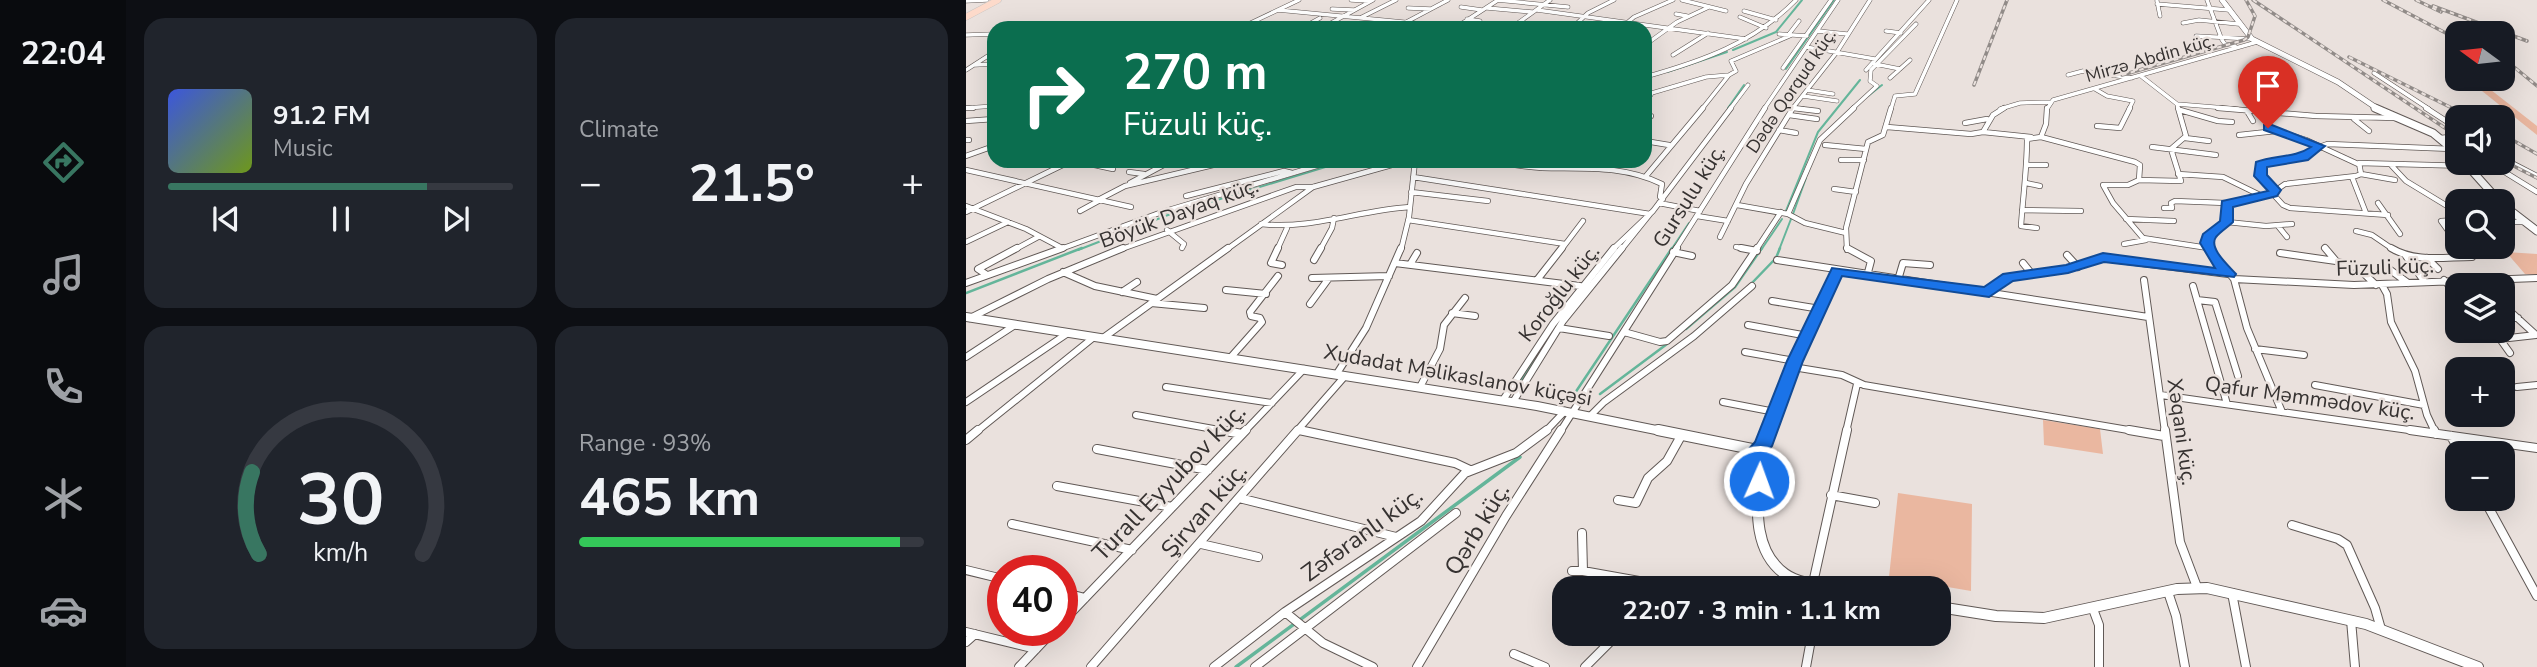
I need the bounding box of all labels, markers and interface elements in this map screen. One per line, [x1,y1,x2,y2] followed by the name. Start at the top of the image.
[2445,21,2515,91] north arrow
[2445,21,2515,511] map controls
[1740,24,1842,158] street label: Dədə Qorqud küç.
[2083,28,2217,88] street label: Mirzə Abdin küç.
[21,32,105,75] text: 22:04
[1123,39,1267,106] text: 270 m
[1008,49,1099,140] icon: right
[2238,56,2298,128] pin
[2249,67,2287,105] icon: arrive
[273,98,370,133] text: 91.2 FM
[1123,103,1272,146] text: Füzuli küç.
[2445,105,2515,175] button: sound
[579,114,659,145] text: Climate
[273,133,333,164] text: Music
[39,138,88,187] icon: directions
[1646,139,1732,253] street label: Gursulu küç.
[688,148,815,219] text: 21.5°
[579,158,602,209] text: −
[901,158,924,209] text: +
[1096,171,1262,255] street label: Böyük Dayaq küç.
[2445,189,2515,259] button: search
[207,200,245,238] icon: previous
[322,200,360,238] icon: pause
[437,200,475,238] icon: next
[1512,239,1606,347] street label: Koroğlu küç.
[39,250,88,299] icon: music
[2336,251,2434,283] street label: Füzuli küç.
[2445,273,2515,343] button: layers
[1322,338,1594,412] street label: Xudadat Məlikaslanov küçəsi
[2445,357,2515,427] button: +
[39,362,88,411] icon: phone
[2203,369,2417,427] street label: Qafur Məmmədov küç.
[2161,377,2203,487] street label: Xəqani küç.
[1085,396,1253,568] street label: Turall Eyyubov küç.
[579,428,711,459] text: Range · 93%
[2445,441,2515,511] button: −
[1722,444,1796,518] position arrow
[297,450,384,550] text: 30
[1154,456,1254,564] street label: Şirvan küç.
[579,462,760,533] text: 465 km
[39,474,88,523] icon: climate
[1437,477,1517,581] street label: Qərb küç.
[1295,479,1429,589] street label: Zəfəranlı küç.
[313,535,368,569] text: km/h
[987,555,1078,646] speed limit sign: 40
[39,586,88,635] icon: car
[1622,593,1881,628] text: 22:07 · 3 min · 1.1 km

